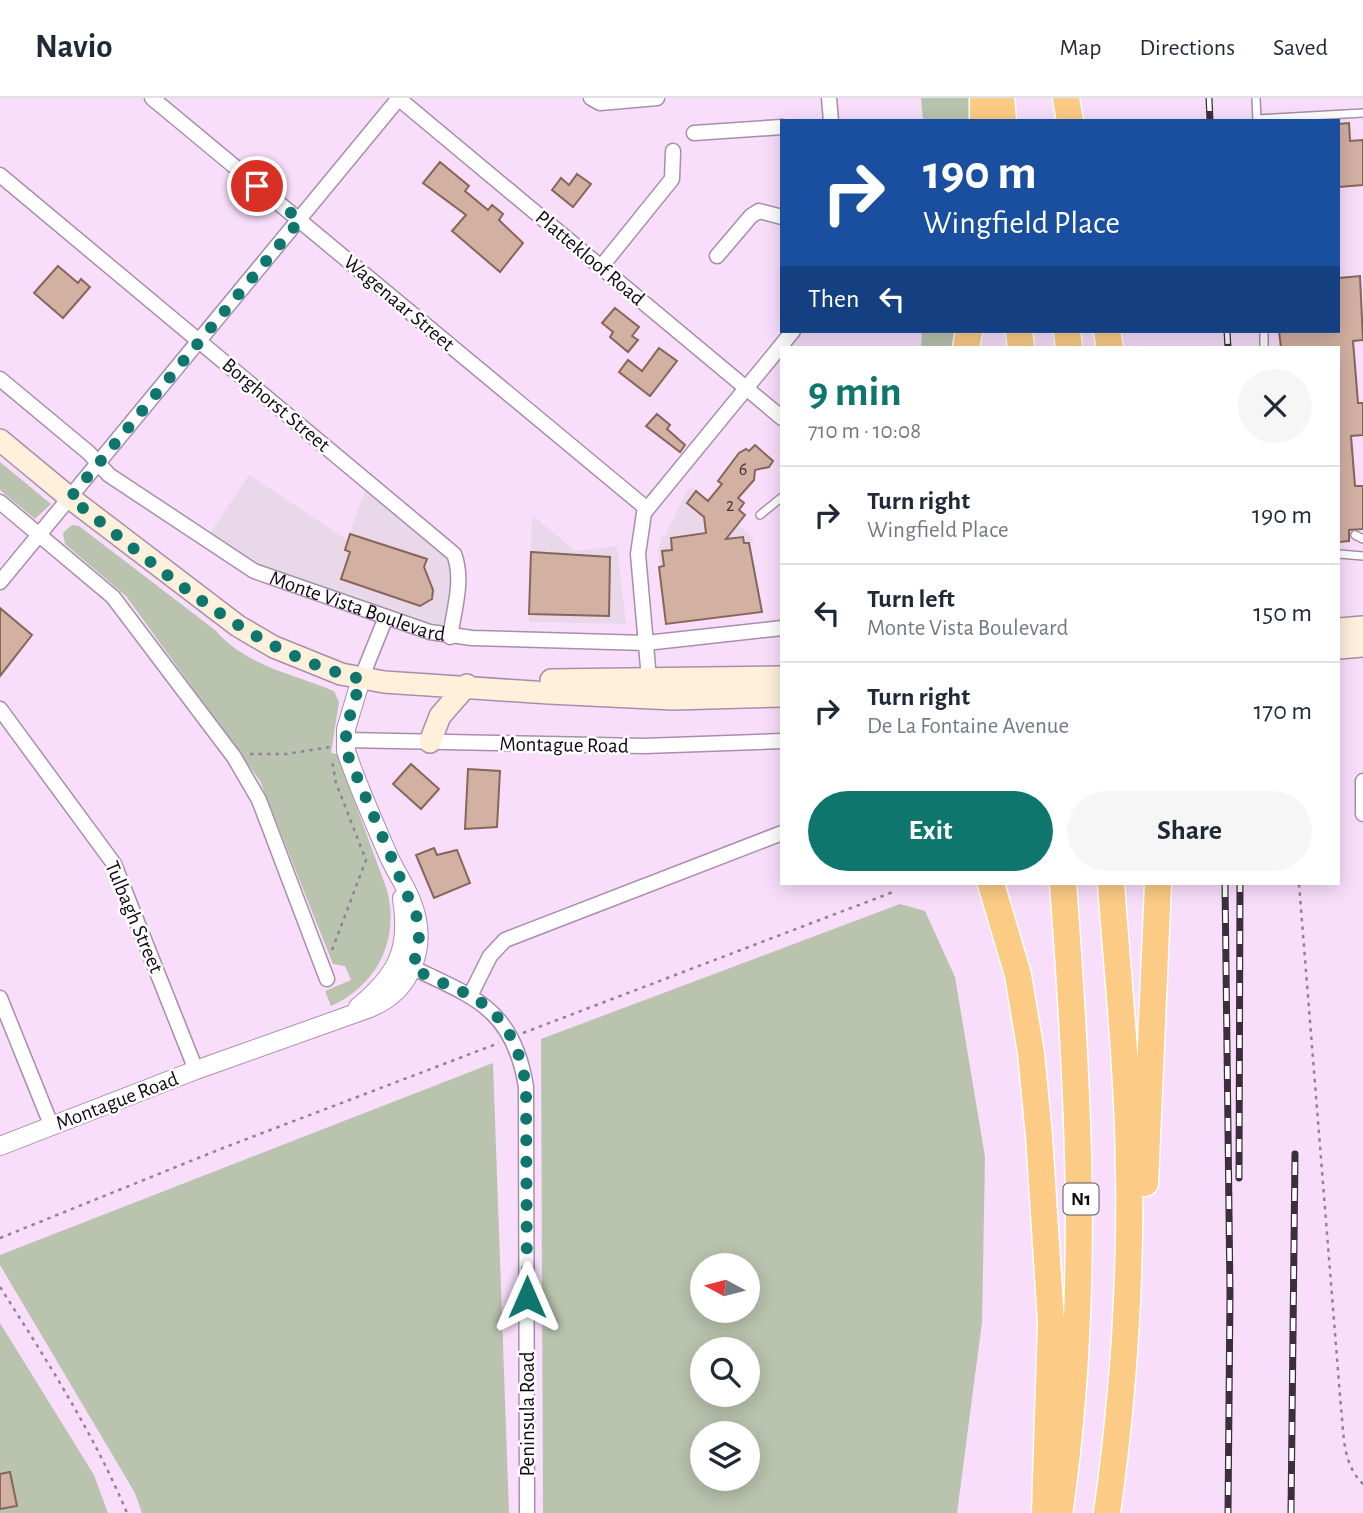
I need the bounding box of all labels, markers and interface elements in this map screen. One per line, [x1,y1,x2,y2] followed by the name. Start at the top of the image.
[35,31,113,64] text: Navio
[1059,36,1101,60] text: Map
[1139,36,1235,60] text: Directions
[1273,36,1328,60] text: Saved
[808,147,899,238] icon: right
[923,149,1037,198] text: 190 m
[227,156,287,216] pin
[238,167,276,205] icon: arrive
[531,207,649,310] street label: Plattekloof Road
[923,207,1120,239] text: Wingfield Place
[340,251,458,355] street label: Wagenaar Street
[873,280,911,318] icon: left
[808,286,859,312] text: Then
[218,354,334,456] street label: Borghorst Street
[1238,369,1312,443] button: close
[808,371,902,413] text: 9 min
[808,420,921,443] text: 710 m · 10:08
[739,461,747,479] house number: 6
[867,488,970,514] text: Turn right
[808,496,846,534] icon: right
[726,497,734,515] house number: 2
[1252,502,1312,528] text: 190 m
[867,519,1009,542] text: Wingfield Place
[267,567,447,645] street label: Monte Vista Boulevard
[867,586,955,612] text: Turn left
[808,594,846,632] icon: left
[1253,600,1312,626] text: 150 m
[867,617,1068,640] text: Monte Vista Boulevard
[867,684,970,710] text: Turn right
[808,692,846,730] icon: right
[1253,698,1312,724] text: 170 m
[867,715,1069,738] text: De La Fontaine Avenue
[499,733,629,757] street label: Montague Road
[808,791,1053,871] button: Exit
[1067,791,1312,871] button: Share
[101,858,167,976] street label: Tulbagh Street
[53,1068,181,1134] street label: Montague Road
[1064,1184,1098,1214] road number: N1
[690,1253,760,1323] north arrow
[690,1253,760,1491] map controls
[490,1260,564,1334] position arrow
[690,1337,760,1407] button: search
[517,1351,538,1477] street label: Peninsula Road
[690,1421,760,1491] button: layers

